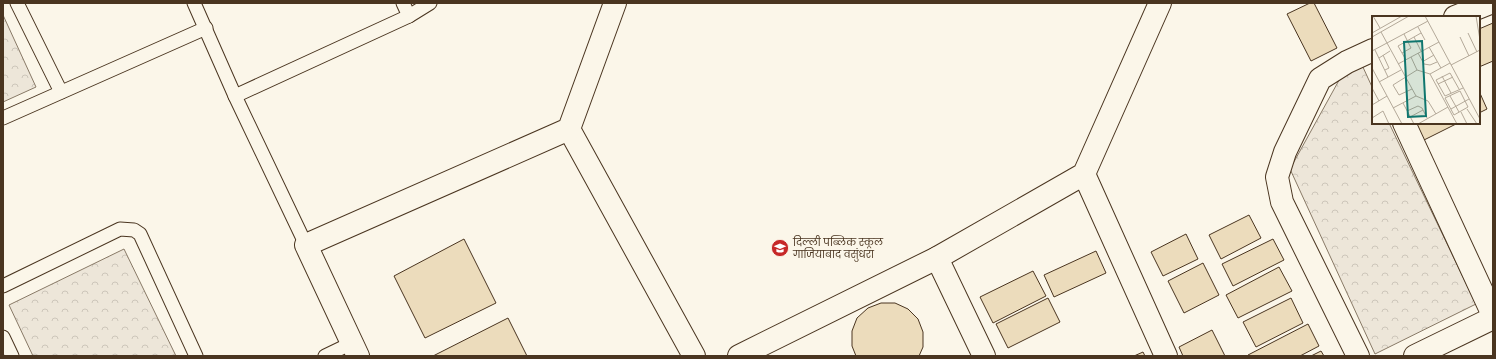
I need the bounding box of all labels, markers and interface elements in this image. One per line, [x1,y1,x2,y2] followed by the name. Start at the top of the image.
[1372,16,1480,124] inset map
[792,235,884,262] place label: दिल्ली पब्लिक स्कूल गाजियाबाद वसुंधरा
[770,238,790,258] school or university icon: दिल्ली पब्लिक स्कूल गाजियाबाद वसुंधरा

